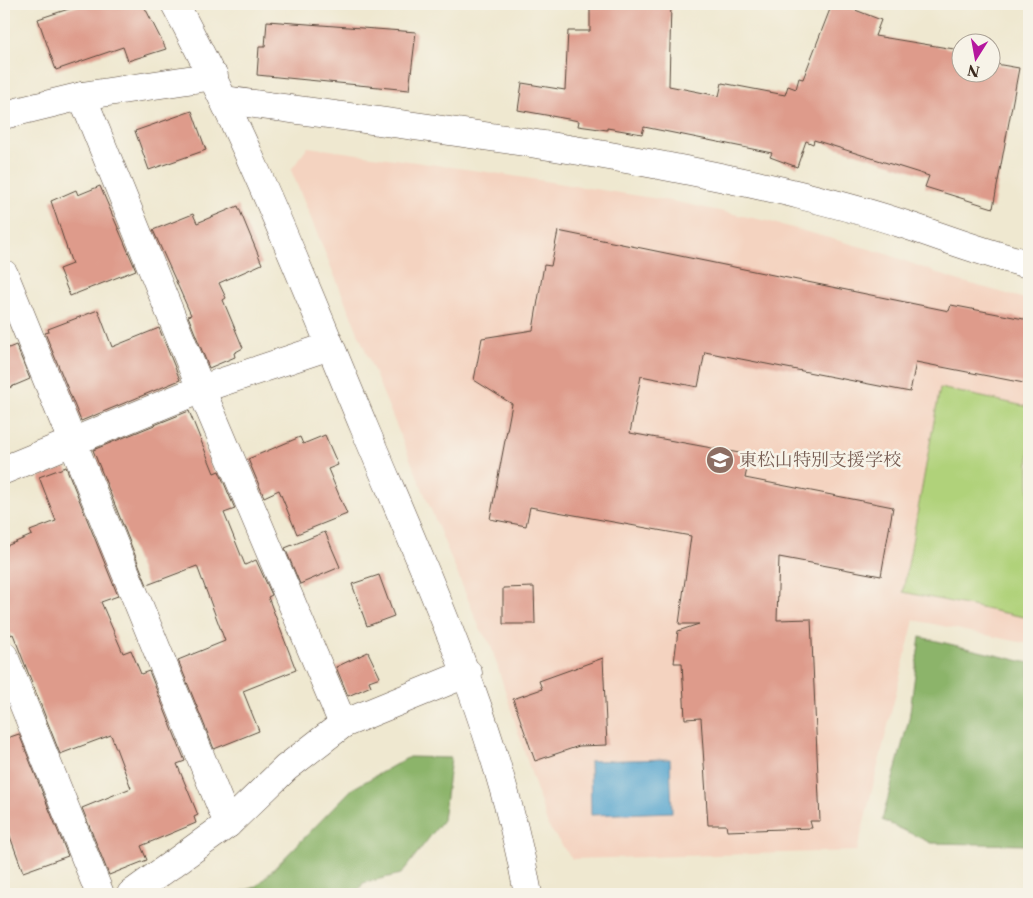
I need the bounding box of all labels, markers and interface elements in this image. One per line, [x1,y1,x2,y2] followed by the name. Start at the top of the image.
[950,32,1000,82] north arrow
[966,61,981,81] text: N
[705,445,735,475] school or university icon: 東松山特別支援学校
[739,449,901,471] place label: 東松山特別支援学校

